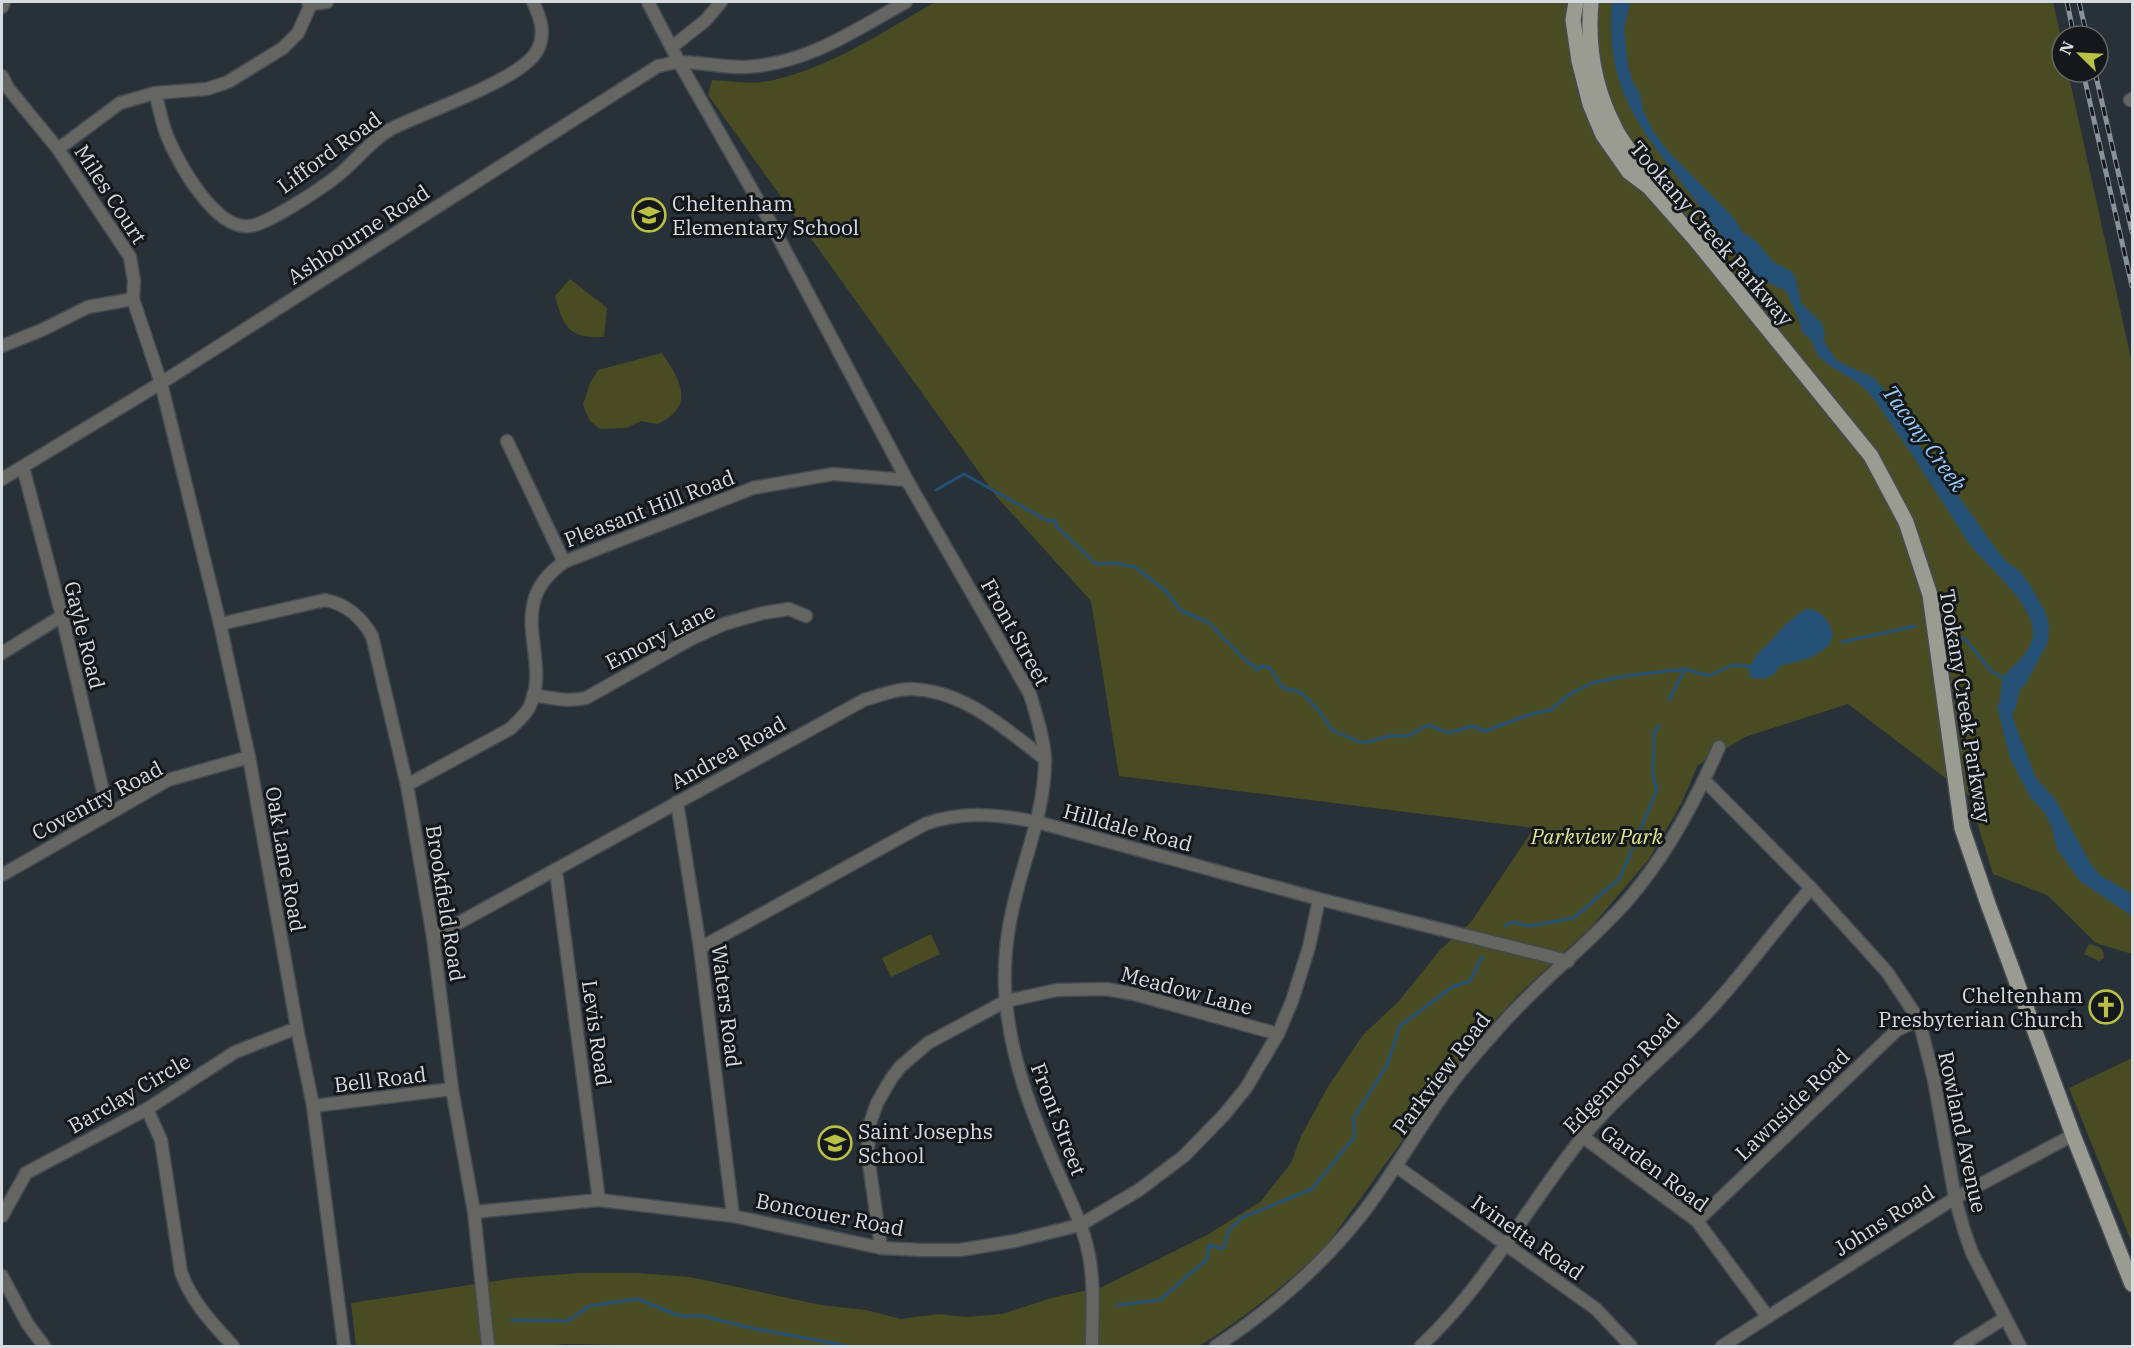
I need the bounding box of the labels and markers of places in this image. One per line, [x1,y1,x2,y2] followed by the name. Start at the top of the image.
[672,189,859,241] place label: Cheltenham Elementary School
[631,197,667,233] school or university icon: Cheltenham Elementary School
[1878,981,2083,1033] place label: Cheltenham Presbyterian Church
[2088,989,2124,1025] church icon: Cheltenham Presbyterian Church
[858,1117,993,1169] place label: Saint Josephs School
[817,1125,853,1161] school or university icon: Saint Josephs School

